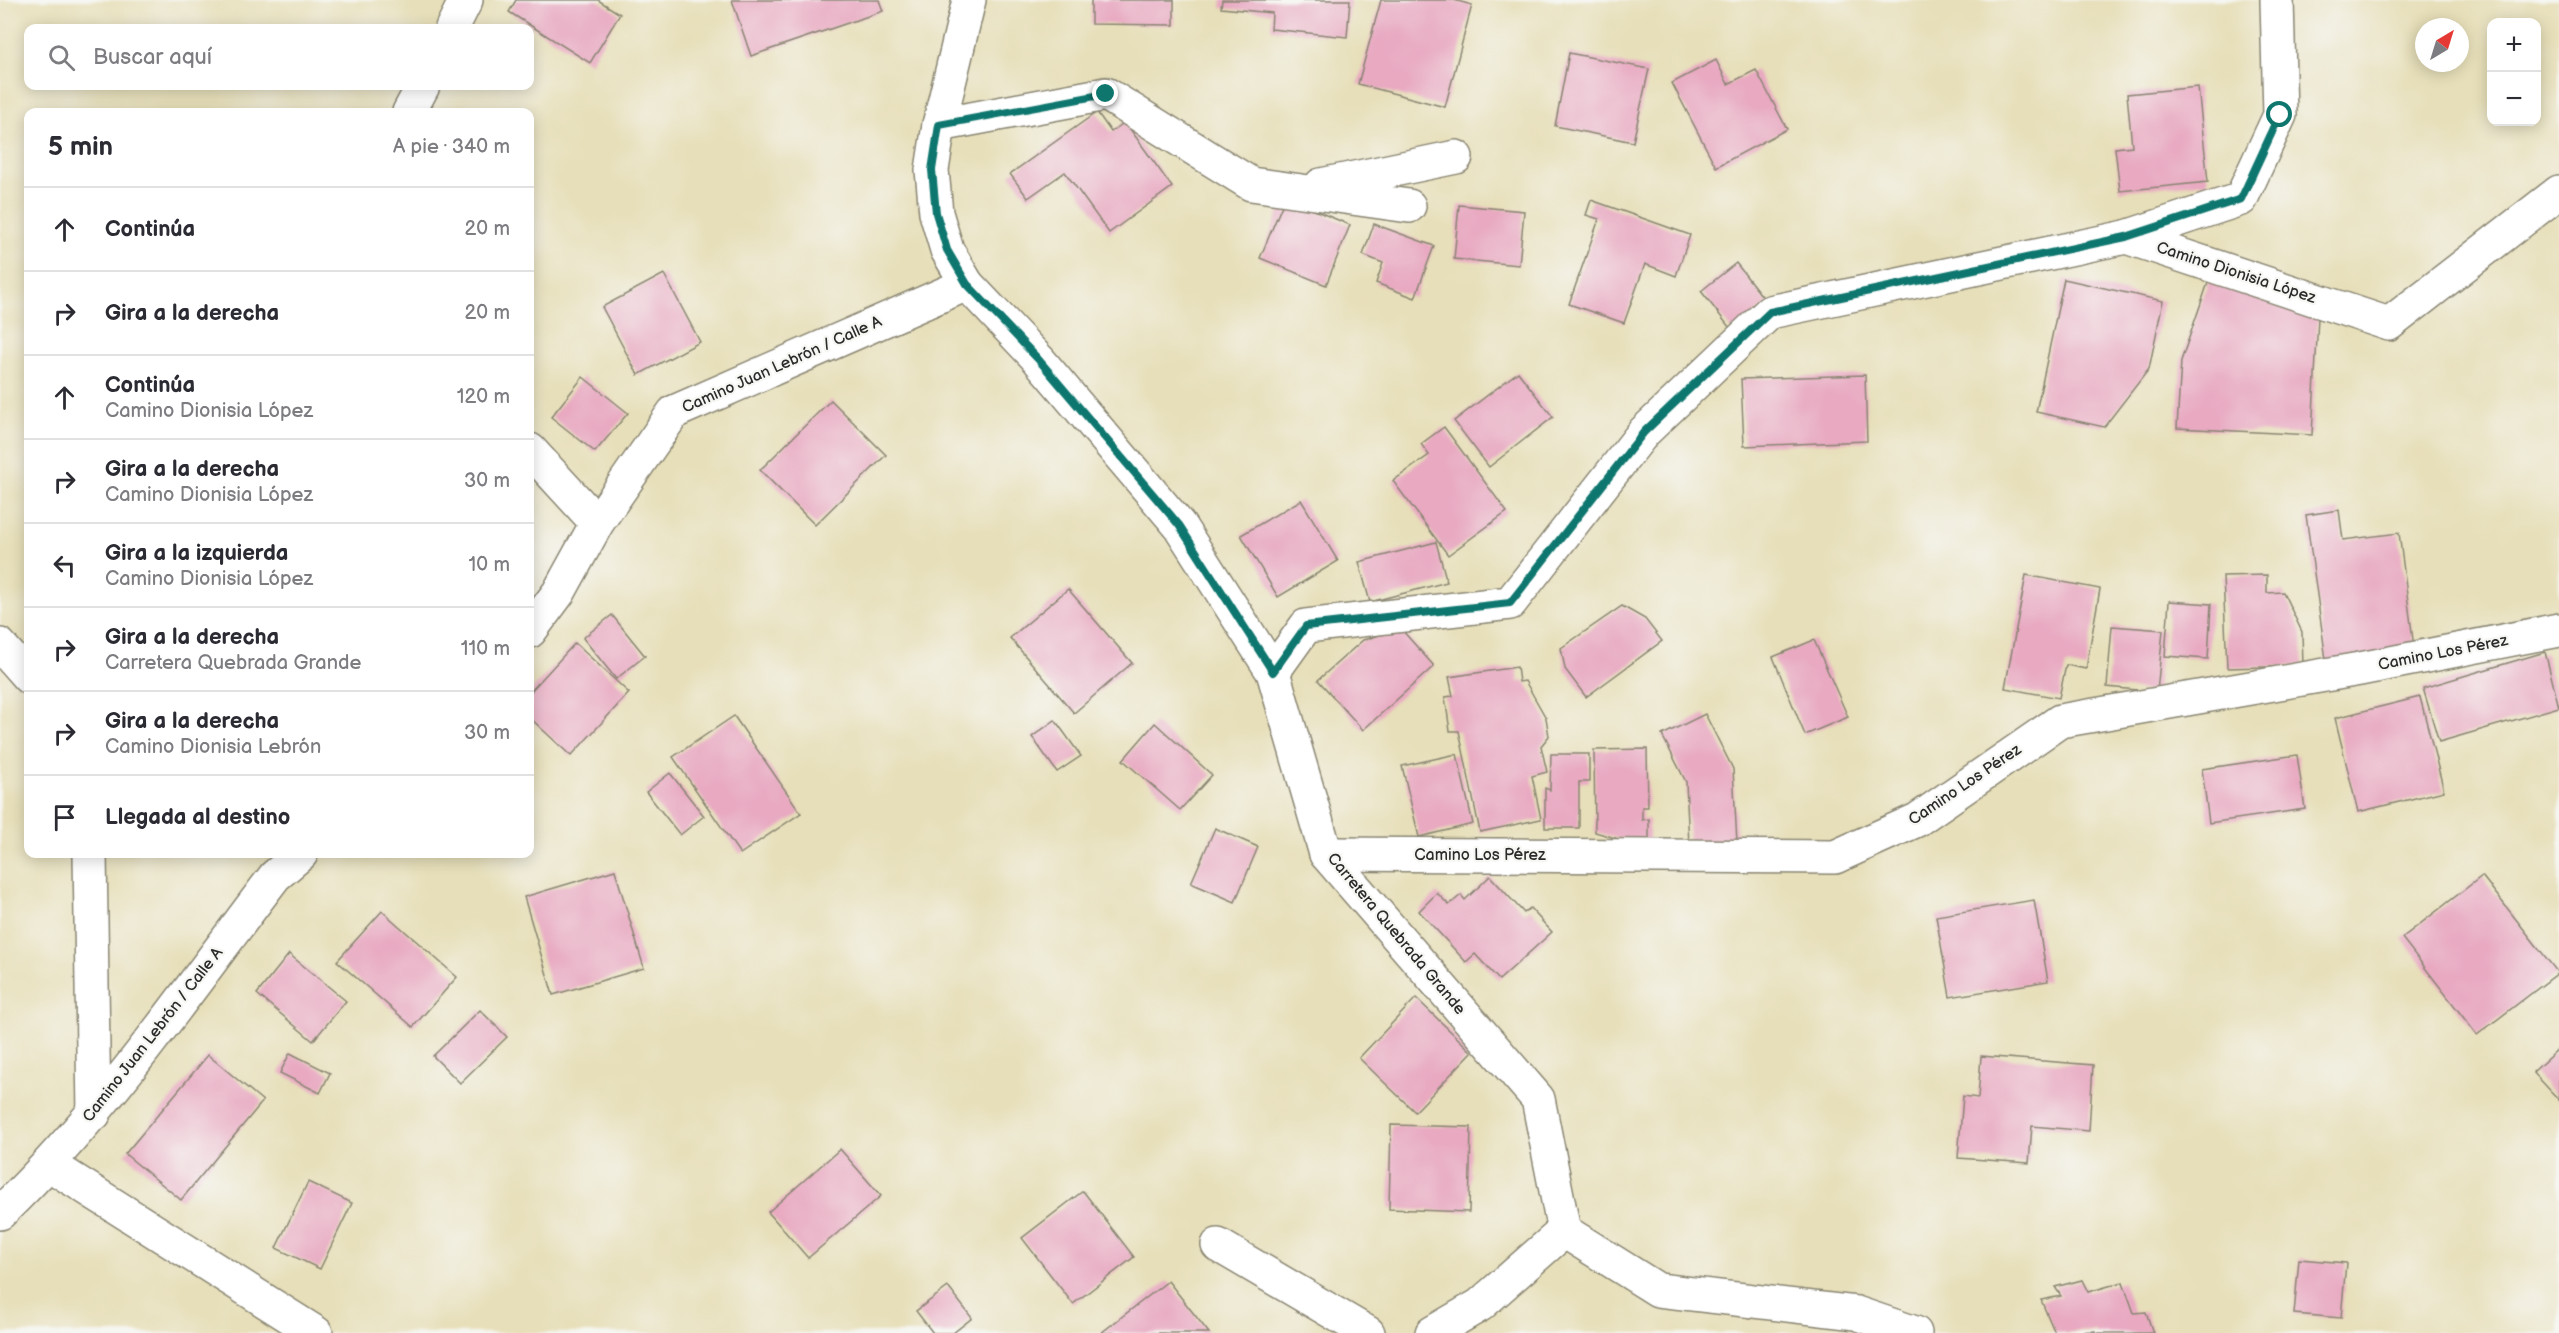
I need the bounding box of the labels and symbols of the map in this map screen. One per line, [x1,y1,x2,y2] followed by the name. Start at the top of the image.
[2415,18,2469,72] north arrow
[1092,80,1118,106] route end
[2266,101,2292,127] route start
[2154,238,2318,308] street label: Camino Dionisia López
[679,312,885,418] street label: Camino Juan Lebrón / Calle A
[2377,631,2510,675] street label: Camino Los Pérez
[1905,740,2025,830] street label: Camino Los Pérez
[1414,846,1546,865] street label: Camino Los Pérez
[1323,849,1469,1019] street label: Carretera Quebrada Grande
[79,944,227,1126] street label: Camino Juan Lebrón / Calle A

